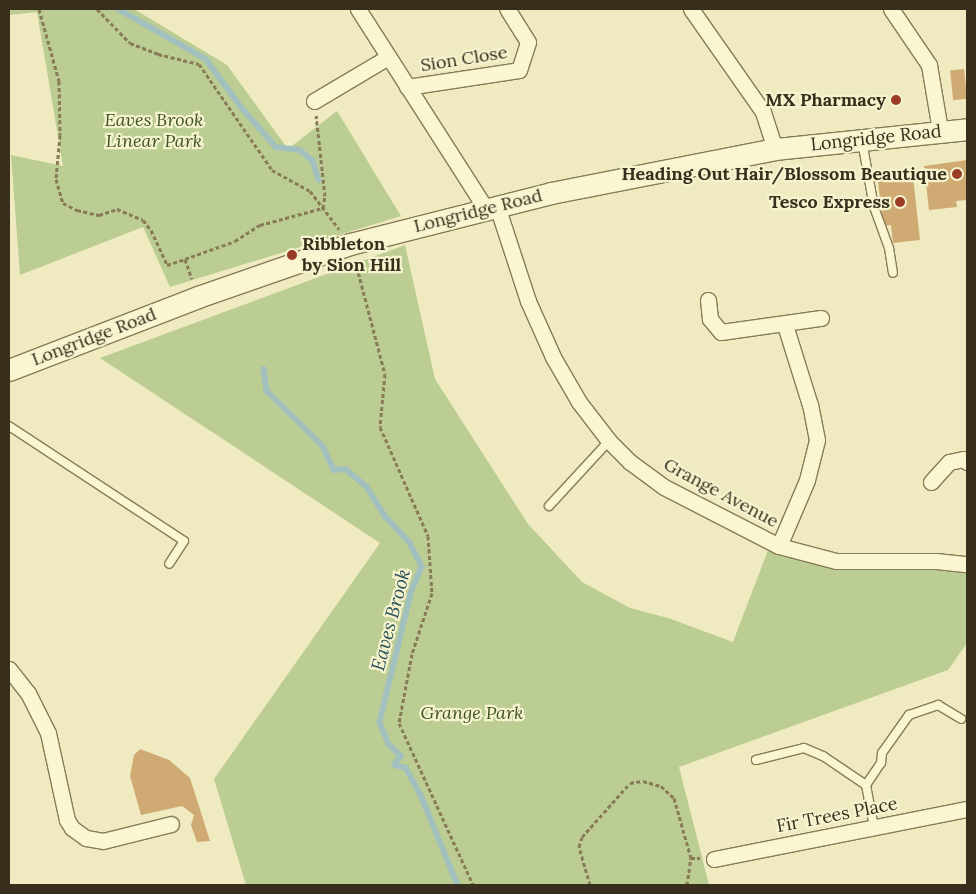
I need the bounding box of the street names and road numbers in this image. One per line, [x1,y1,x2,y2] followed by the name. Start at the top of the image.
[419,41,509,77] street label: Sion Close
[809,120,943,156] street label: Longridge Road
[412,185,544,237] street label: Longridge Road
[29,303,159,371] street label: Longridge Road
[660,454,782,532] street label: Grange Avenue
[775,793,899,837] street label: Fir Trees Place

